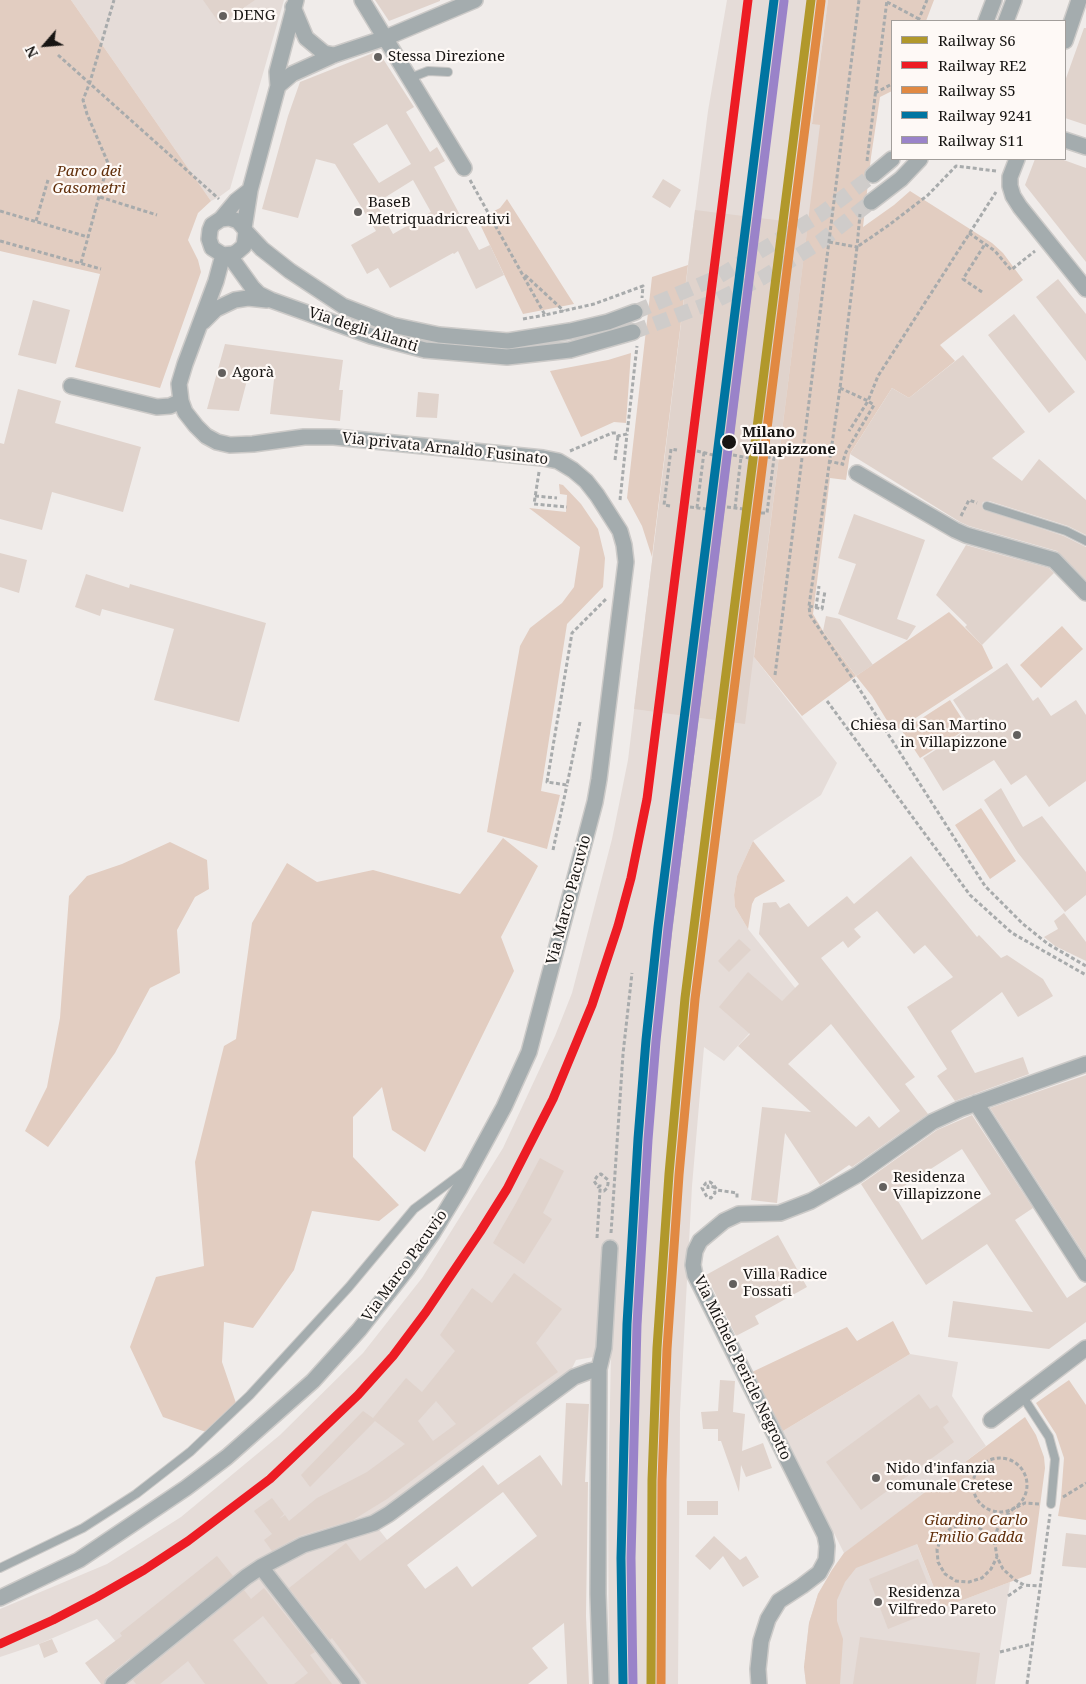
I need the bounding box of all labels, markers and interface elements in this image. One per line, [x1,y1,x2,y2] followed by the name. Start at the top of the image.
[233,7,275,25] place label: DENG
[217,10,229,22] marker: DENG
[20,20,70,70] north arrow
[891,20,1066,160] legend
[938,30,1016,50] text: Railway S6
[20,43,42,61] text: N
[388,48,505,66] place label: Stessa Direzione
[372,51,384,63] marker: Stessa Direzione
[938,55,1027,75] text: Railway RE2
[938,80,1016,100] text: Railway S5
[938,105,1033,125] text: Railway 9241
[938,130,1024,150] text: Railway S11
[53,163,125,198] park label: Parco dei Gasometri
[368,194,510,229] place label: BaseB Metriquadricreativi
[352,206,364,218] marker: BaseB Metriquadricreativi
[306,304,420,356] street label: Via degli Ailanti
[232,364,274,382] place label: Agorà
[216,367,228,379] marker: Agorà
[742,424,836,459] place label: Milano Villapizzone
[341,429,549,469] street label: Via privata Arnaldo Fusinato
[720,433,738,451] marker: Milano Villapizzone
[850,717,1007,752] place label: Chiesa di San Martino in Villapizzone
[1011,729,1023,741] marker: Chiesa di San Martino in Villapizzone
[543,833,595,967] street label: Via Marco Pacuvio
[893,1169,981,1204] place label: Residenza Villapizzone
[877,1181,889,1193] marker: Residenza Villapizzone
[359,1207,451,1325] street label: Via Marco Pacuvio
[743,1266,827,1301] place label: Villa Radice Fossati
[689,1273,795,1463] street label: Via Michele Pericle Negrotto
[727,1278,739,1290] marker: Villa Radice Fossati
[886,1460,1013,1495] place label: Nido d'infanzia comunale Cretese
[870,1472,882,1484] marker: Nido d'infanzia comunale Cretese
[924,1512,1028,1547] park label: Giardino Carlo Emilio Gadda
[888,1584,996,1619] place label: Residenza Vilfredo Pareto
[872,1596,884,1608] marker: Residenza Vilfredo Pareto

